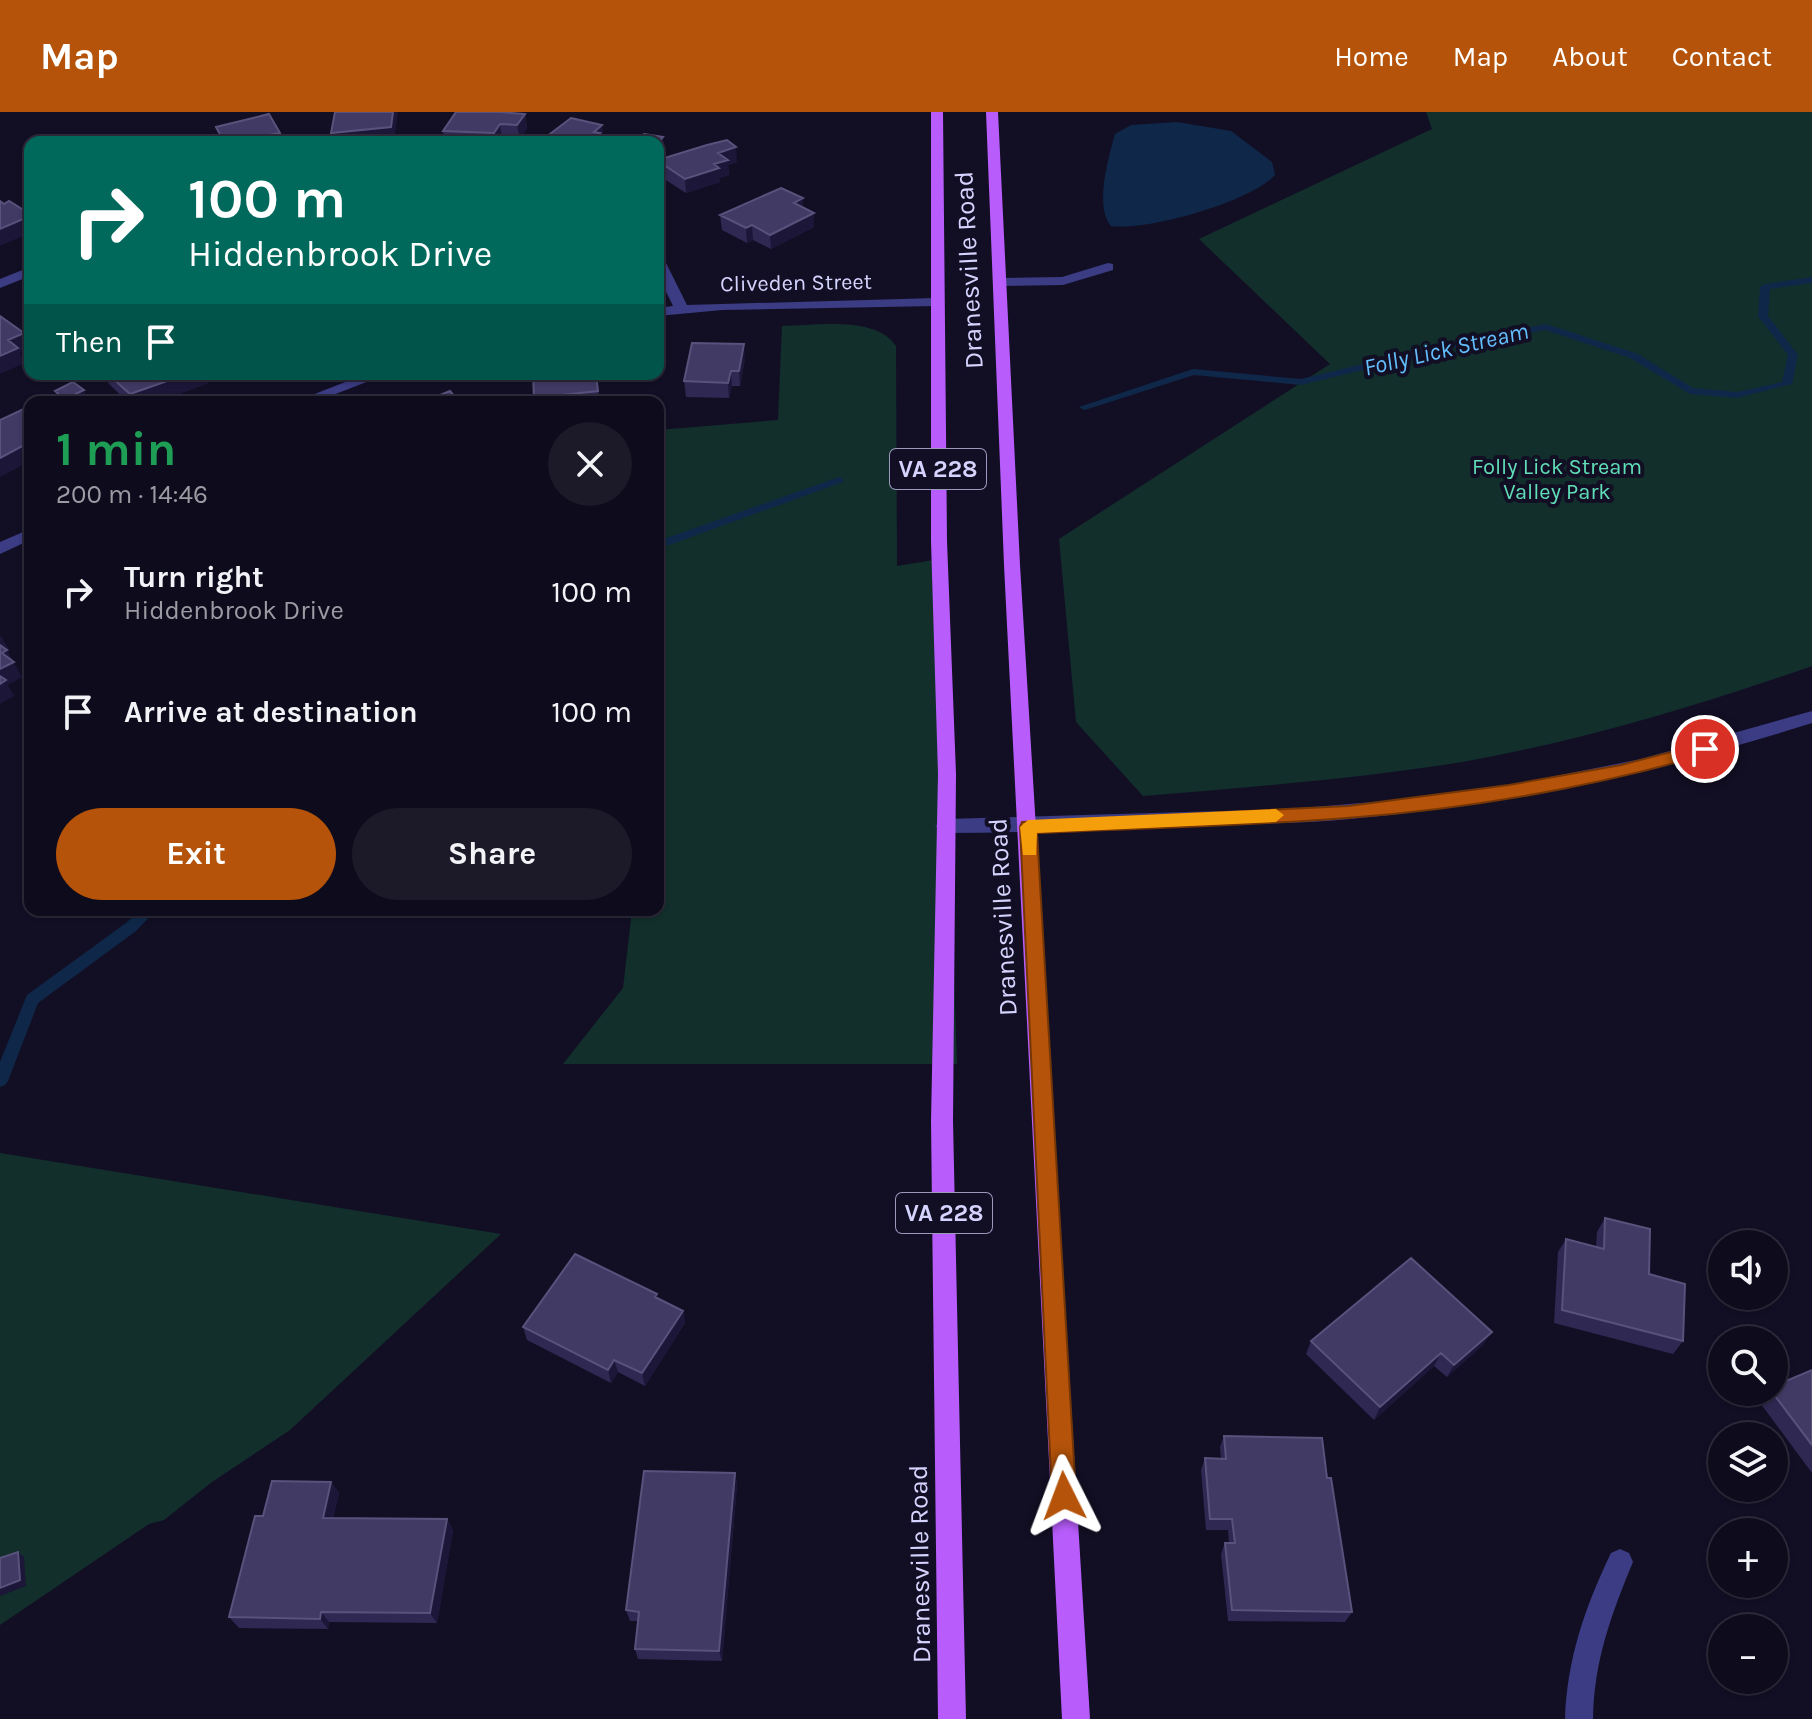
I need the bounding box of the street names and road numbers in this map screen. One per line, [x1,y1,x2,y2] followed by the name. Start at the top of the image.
[948,170,990,370] street label: Dranesville Road
[720,269,872,297] street label: Cliveden Street
[890,449,986,489] road number: VA 228
[982,817,1024,1017] street label: Dranesville Road
[896,1193,992,1233] road number: VA 228
[903,1465,937,1663] street label: Dranesville Road

